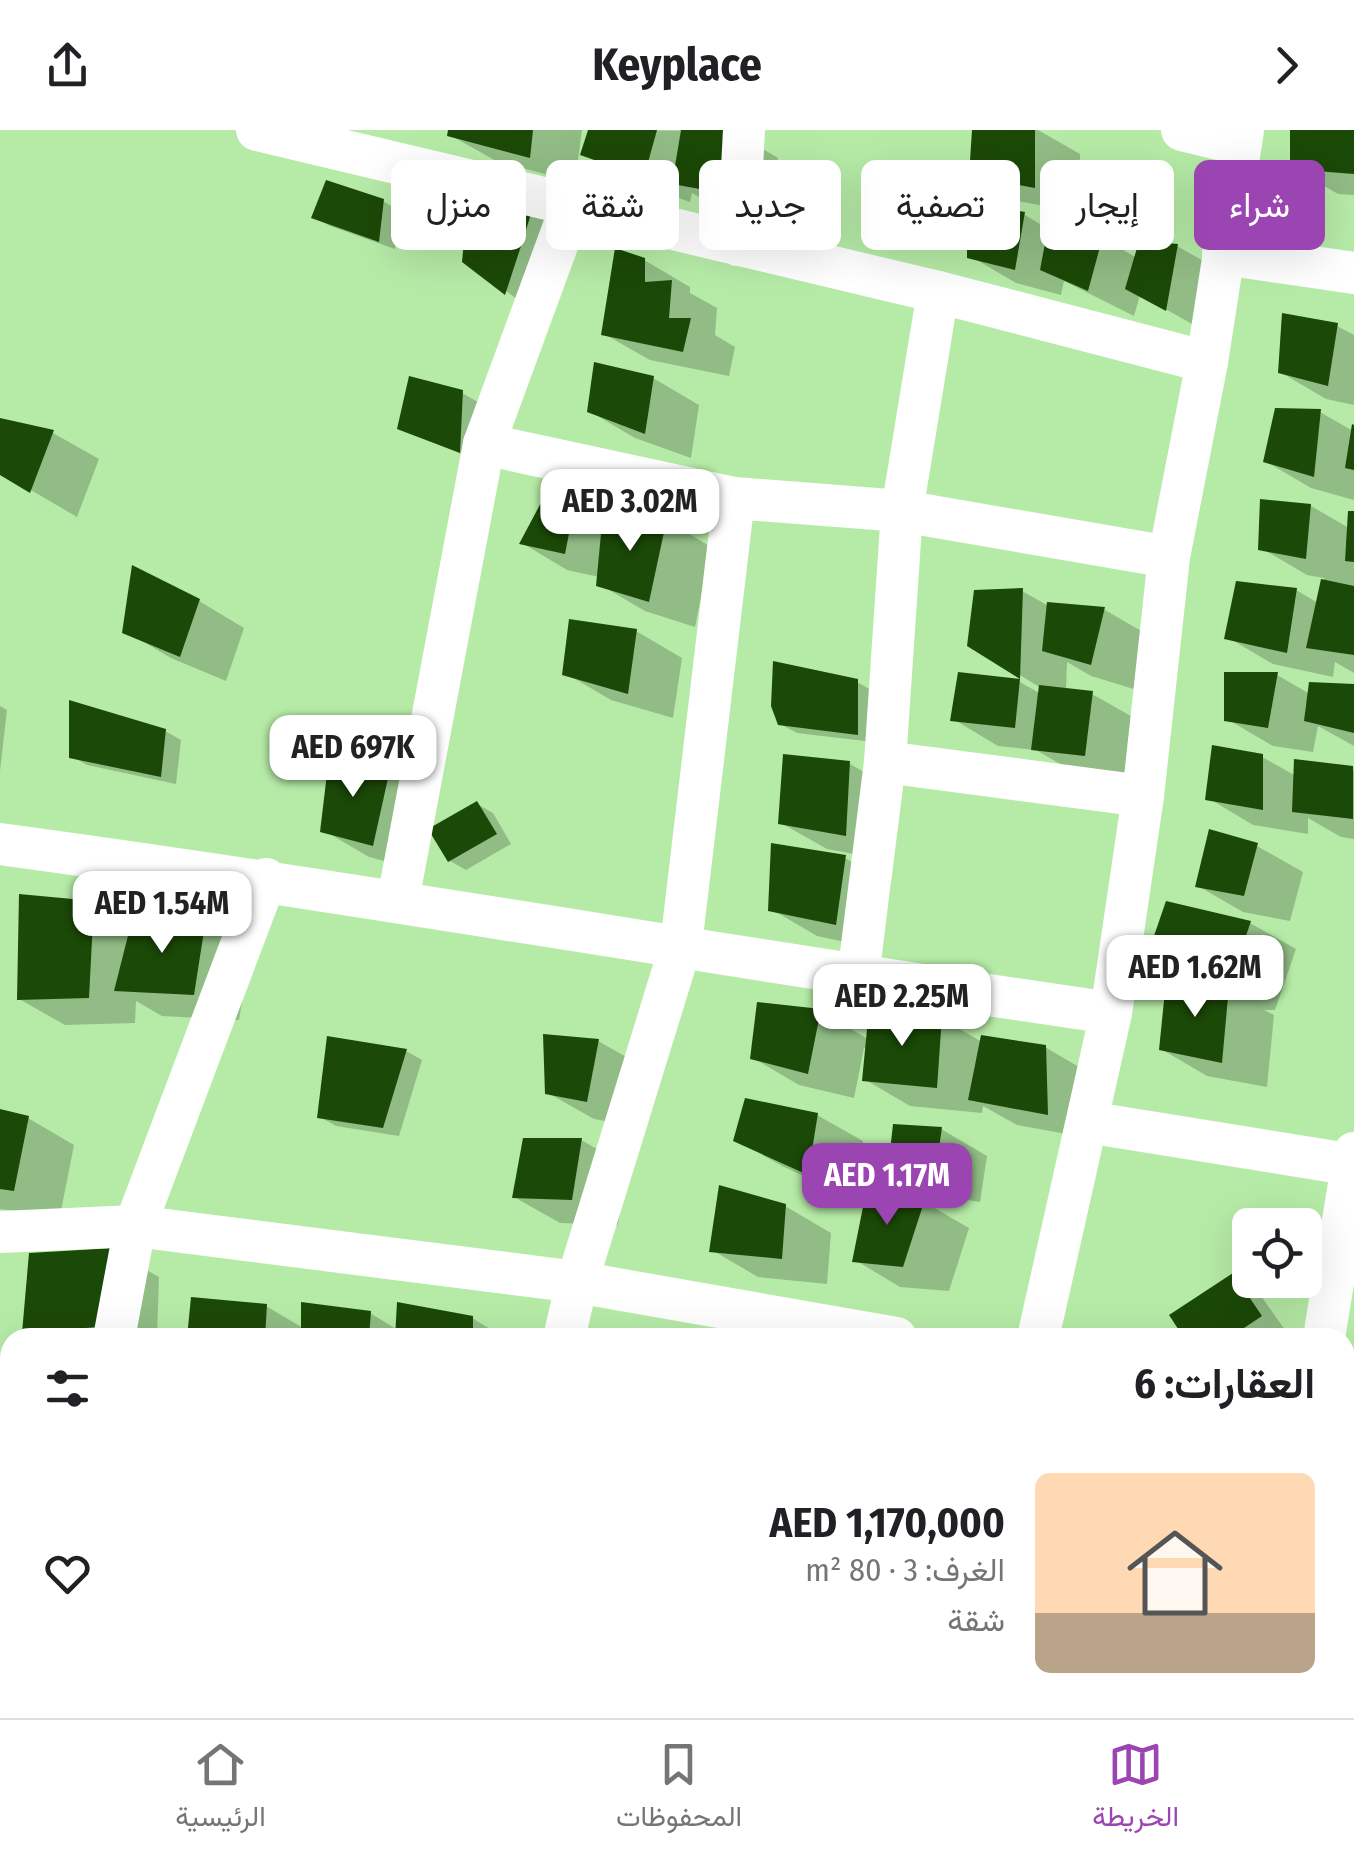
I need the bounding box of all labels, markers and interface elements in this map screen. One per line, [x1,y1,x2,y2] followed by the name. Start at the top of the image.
[40,38,95,93] icon: share
[592,38,762,92] text: Keyplace
[1259,38,1314,93] icon: forward
[391,160,526,250] chip: منزل
[546,160,679,250] chip: شقة
[699,160,841,250] chip: جديد
[861,160,1020,250] chip: تصفية
[1040,160,1174,250] chip: إيجار
[1194,160,1325,250] chip: شراء
[516,469,744,554] pin: AED 3.02M
[562,482,698,520] text: AED 3.02M
[250,715,456,800] pin: AED 697K
[291,728,415,766] text: AED 697K
[48,871,276,956] pin: AED 1.54M
[95,884,229,922] text: AED 1.54M
[1081,935,1309,1020] pin: AED 1.62M
[1128,948,1262,986] text: AED 1.62M
[788,964,1016,1049] pin: AED 2.25M
[835,977,969,1015] text: AED 2.25M
[773,1143,1001,1228] pin: AED 1.17M
[824,1156,950,1194] text: AED 1.17M
[1232,1208,1322,1298] map controls
[1232,1208,1322,1298] button: locate
[1134,1359,1315,1409] text: العقارات: 6
[40,1361,95,1416] icon: filters
[770,1498,1005,1548] text: AED 1,170,000
[1115,1513,1235,1633] icon: home
[40,1546,95,1601] icon: heart
[805,1551,1005,1589] text: الغرف: 3 · 80 m²
[947,1601,1005,1639] text: شقة
[175,1737,266,1841] tab: الرئيسية
[616,1737,742,1841] tab: المحفوظات
[1092,1737,1179,1841] tab: الخريطة

